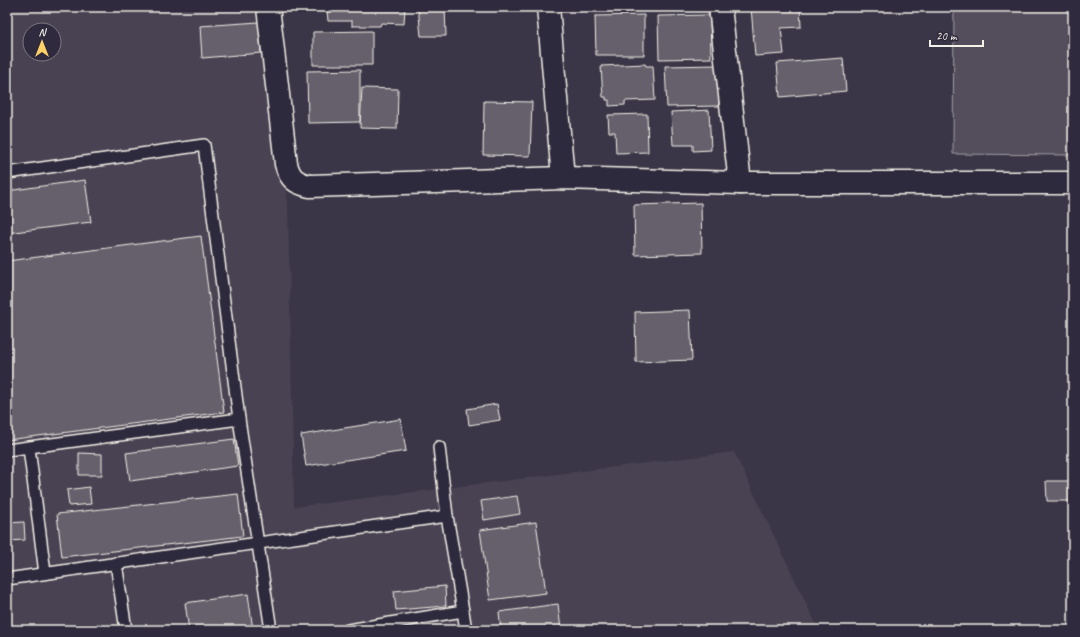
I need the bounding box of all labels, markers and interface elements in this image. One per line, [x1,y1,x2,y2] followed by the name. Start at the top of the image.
[22,22,62,62] north arrow
[930,22,983,48] scale bar
[39,25,48,39] text: N
[936,28,958,44] text: 20 m

